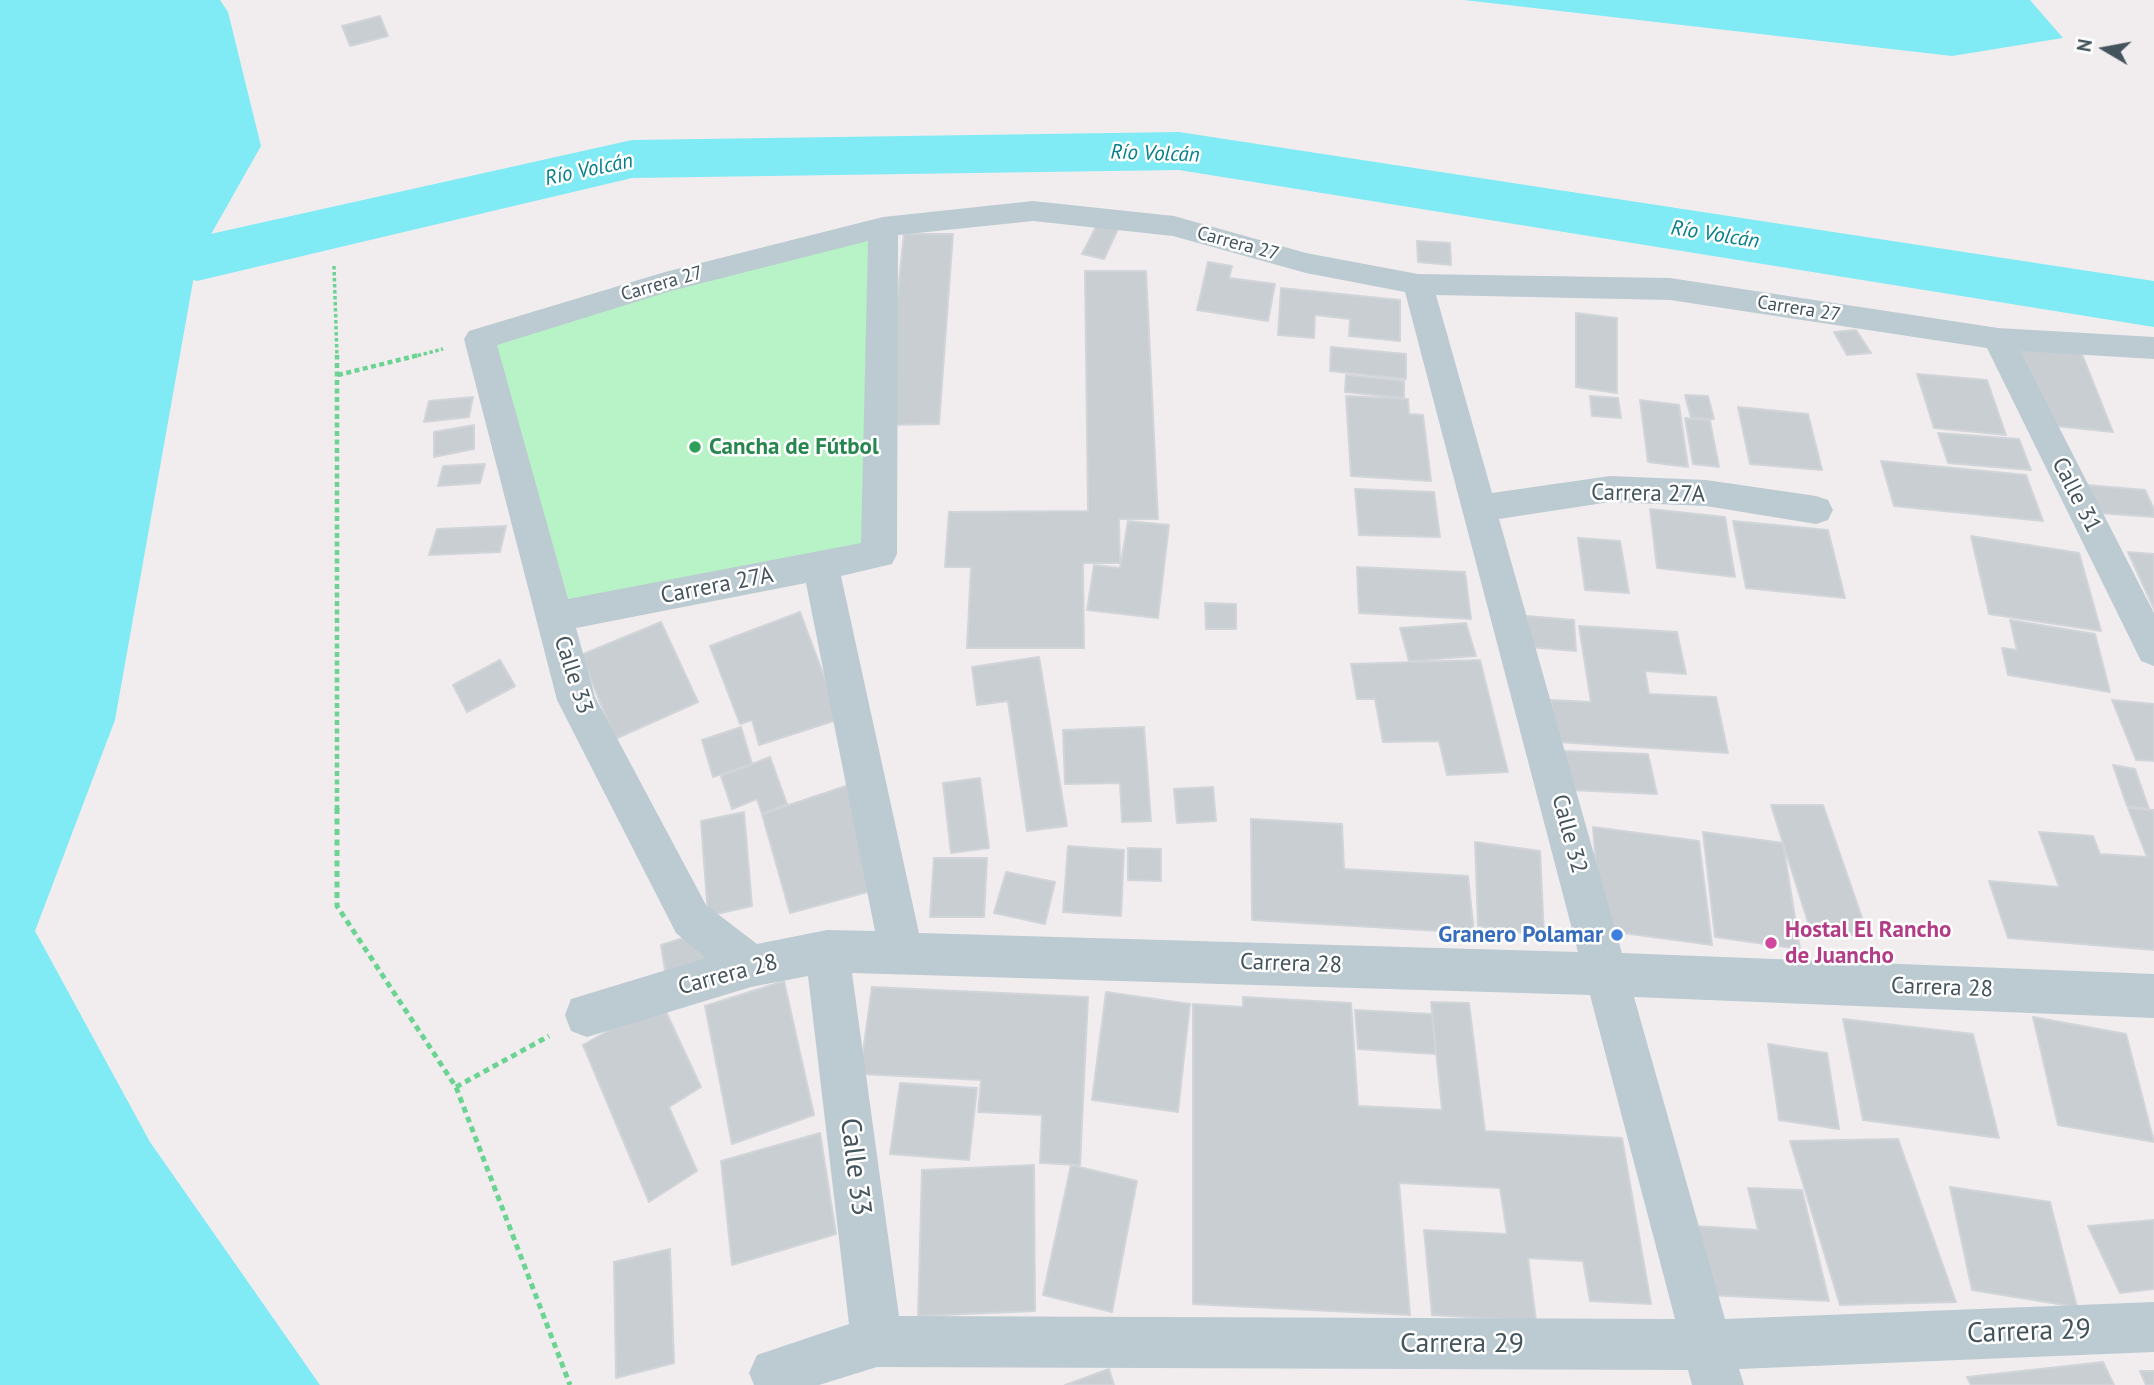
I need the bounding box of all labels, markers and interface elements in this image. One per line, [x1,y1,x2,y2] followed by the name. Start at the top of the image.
[2070,14,2140,84] north arrow
[2071,37,2097,54] text: N
[1110,140,1200,168] water label: Río Volcán
[543,148,635,192] water label: Río Volcán
[1669,216,1761,254] water label: Río Volcán
[1194,222,1282,266] street label: Carrera 27
[618,261,706,307] street label: Carrera 27
[1756,291,1842,327] street label: Carrera 27
[709,433,879,461] place label: Cancha de Fútbol
[687,439,703,455] marker: Cancha de Fútbol
[2045,453,2107,537] street label: Calle 31
[1591,479,1705,509] street label: Carrera 27A
[658,562,776,610] street label: Carrera 27A
[547,632,599,718] street label: Calle 33
[1545,792,1593,876] street label: Calle 32
[1785,916,1951,970] place label: Hostal El Rancho de Juancho
[1438,921,1603,949] place label: Granero Polamar
[1609,927,1625,943] marker: Granero Polamar
[1763,935,1779,951] marker: Hostal El Rancho de Juancho
[675,948,781,1002] street label: Carrera 28
[1240,948,1342,980] street label: Carrera 28
[1891,972,1993,1004] street label: Carrera 28
[832,1116,878,1218] street label: Calle 33
[1966,1313,2092,1351] street label: Carrera 29
[1400,1327,1524,1361] street label: Carrera 29

